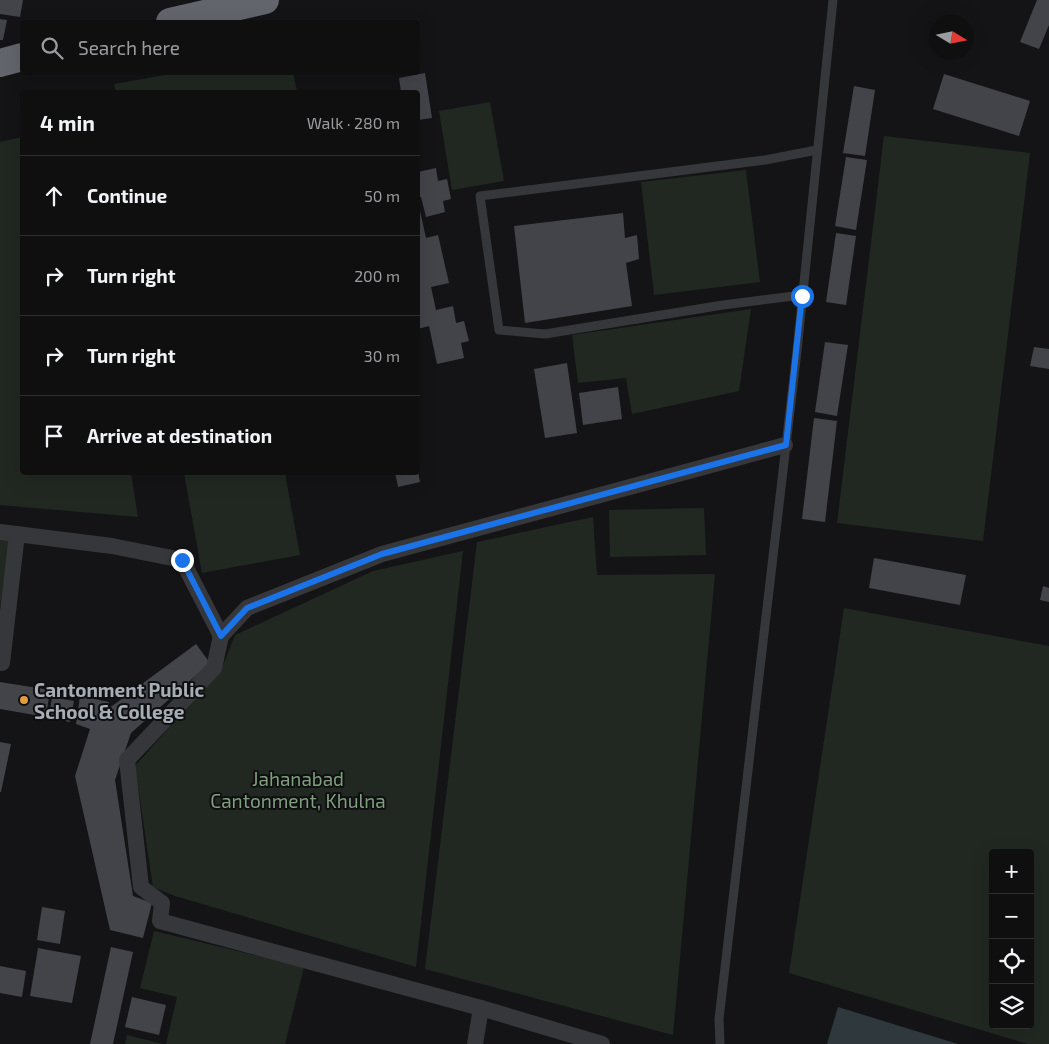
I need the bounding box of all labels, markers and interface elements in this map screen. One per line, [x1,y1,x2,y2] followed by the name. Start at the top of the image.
[929,15,974,60] north arrow
[20,20,420,75] search box
[38,34,66,62] icon: search
[78,36,180,59] text: Search here
[40,110,95,135] text: 4 min
[307,113,400,132] text: Walk · 280 m
[40,182,68,210] icon: ahead
[87,184,167,207] text: Continue
[364,186,400,205] text: 50 m
[40,262,68,290] icon: right
[87,264,175,287] text: Turn right
[354,266,400,285] text: 200 m
[791,285,814,308] route start
[40,342,68,370] icon: right
[87,344,175,367] text: Turn right
[364,346,400,365] text: 30 m
[40,422,68,450] icon: arrive
[87,424,272,447] text: Arrive at destination
[171,549,194,572] route end
[34,678,204,723] place label: Cantonment Public School & College
[18,694,30,706] marker: Cantonment Public School & College
[210,767,386,812] park label: Jahanabad Cantonment, Khulna
[989,849,1034,1029] map controls
[989,849,1034,894] button: +
[989,894,1034,939] button: −
[989,939,1034,984] button: locate
[989,984,1034,1029] button: layers

